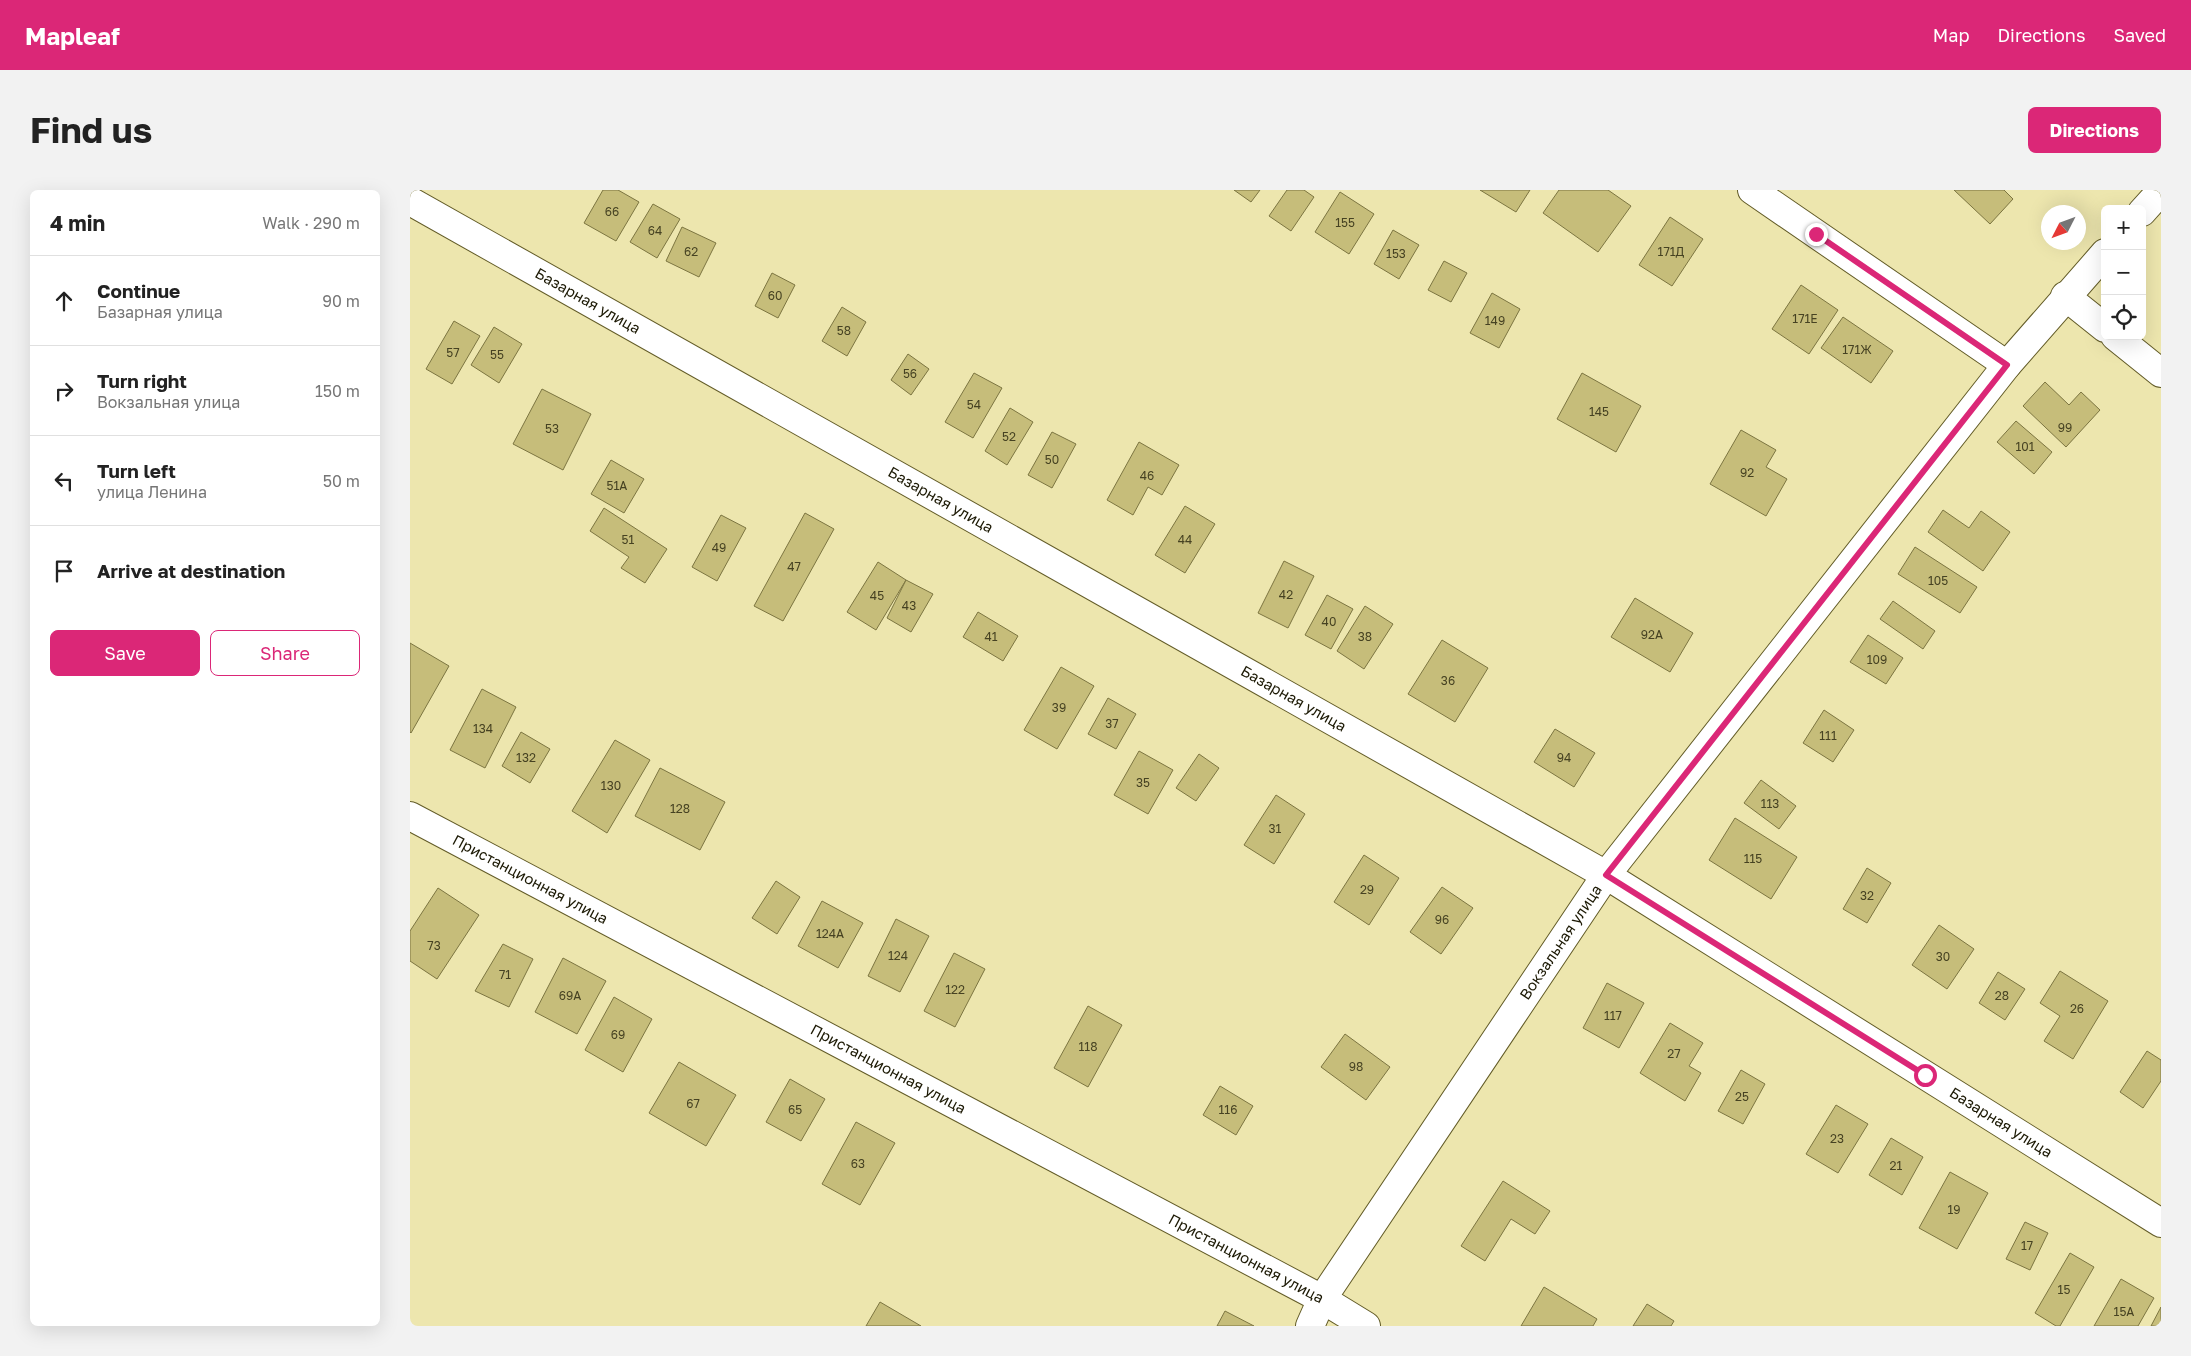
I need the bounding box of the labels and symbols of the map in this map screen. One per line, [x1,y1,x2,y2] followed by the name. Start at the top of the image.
[605,204,619,219] house number: 66
[2041,205,2086,250] north arrow
[1335,215,1355,230] house number: 155
[648,223,662,238] house number: 64
[1805,223,1828,246] route end
[684,244,698,259] house number: 62
[1658,244,1685,259] house number: 171Д
[1386,246,1406,261] house number: 153
[532,263,644,337] street label: Базарная улица
[768,288,782,303] house number: 60
[1792,311,1818,326] house number: 171Е
[1485,313,1505,328] house number: 149
[837,323,851,338] house number: 58
[1842,342,1872,357] house number: 171Ж
[446,345,460,360] house number: 57
[490,347,504,362] house number: 55
[903,366,917,381] house number: 56
[967,397,981,412] house number: 54
[1589,404,1609,419] house number: 145
[2058,420,2072,435] house number: 99
[545,421,559,436] house number: 53
[1002,429,1016,444] house number: 52
[2015,439,2035,454] house number: 101
[1045,452,1059,467] house number: 50
[885,462,997,536] street label: Базарная улица
[1740,465,1754,480] house number: 92
[1140,468,1154,483] house number: 46
[607,478,627,493] house number: 51А
[622,532,635,547] house number: 51
[1178,532,1192,547] house number: 44
[712,540,726,555] house number: 49
[787,559,801,574] house number: 47
[1928,573,1948,588] house number: 105
[1279,587,1293,602] house number: 42
[870,588,884,603] house number: 45
[902,598,916,613] house number: 43
[1322,614,1336,629] house number: 40
[1641,627,1663,642] house number: 92А
[984,629,998,644] house number: 41
[1358,629,1372,644] house number: 38
[1867,652,1887,667] house number: 109
[1238,661,1350,735] street label: Базарная улица
[1441,673,1455,688] house number: 36
[1052,700,1066,715] house number: 39
[1105,716,1119,731] house number: 37
[473,721,493,736] house number: 134
[1819,728,1837,743] house number: 111
[516,750,536,765] house number: 132
[1557,750,1571,765] house number: 94
[1136,775,1150,790] house number: 35
[601,778,621,793] house number: 130
[1761,796,1779,811] house number: 113
[670,801,690,816] house number: 128
[1269,821,1282,836] house number: 31
[450,830,611,927] street label: Пристанционная улица
[1744,851,1762,866] house number: 115
[1515,881,1605,1003] street label: Вокзальная улица
[1360,882,1374,897] house number: 29
[1860,888,1874,903] house number: 32
[1435,912,1449,927] house number: 96
[816,926,844,941] house number: 124А
[427,938,441,953] house number: 73
[888,948,908,963] house number: 124
[1936,949,1950,964] house number: 30
[499,967,511,982] house number: 71
[945,982,965,997] house number: 122
[559,988,581,1003] house number: 69А
[1995,988,2009,1003] house number: 28
[2070,1001,2084,1016] house number: 26
[1604,1008,1622,1023] house number: 117
[808,1020,969,1117] street label: Пристанционная улица
[611,1027,625,1042] house number: 69
[1079,1039,1097,1054] house number: 118
[1667,1046,1681,1061] house number: 27
[1349,1059,1363,1074] house number: 98
[1914,1064,1937,1087] route start
[1947,1083,2056,1161] street label: Базарная улица
[1735,1089,1749,1104] house number: 25
[686,1096,700,1111] house number: 67
[788,1102,802,1117] house number: 65
[1219,1102,1237,1117] house number: 116
[1830,1131,1844,1146] house number: 23
[851,1156,865,1171] house number: 63
[1890,1158,1903,1173] house number: 21
[1947,1202,1961,1217] house number: 19
[1166,1209,1327,1306] street label: Пристанционная улица
[2021,1238,2033,1253] house number: 17
[2058,1282,2070,1297] house number: 15
[2114,1304,2134,1319] house number: 15А

